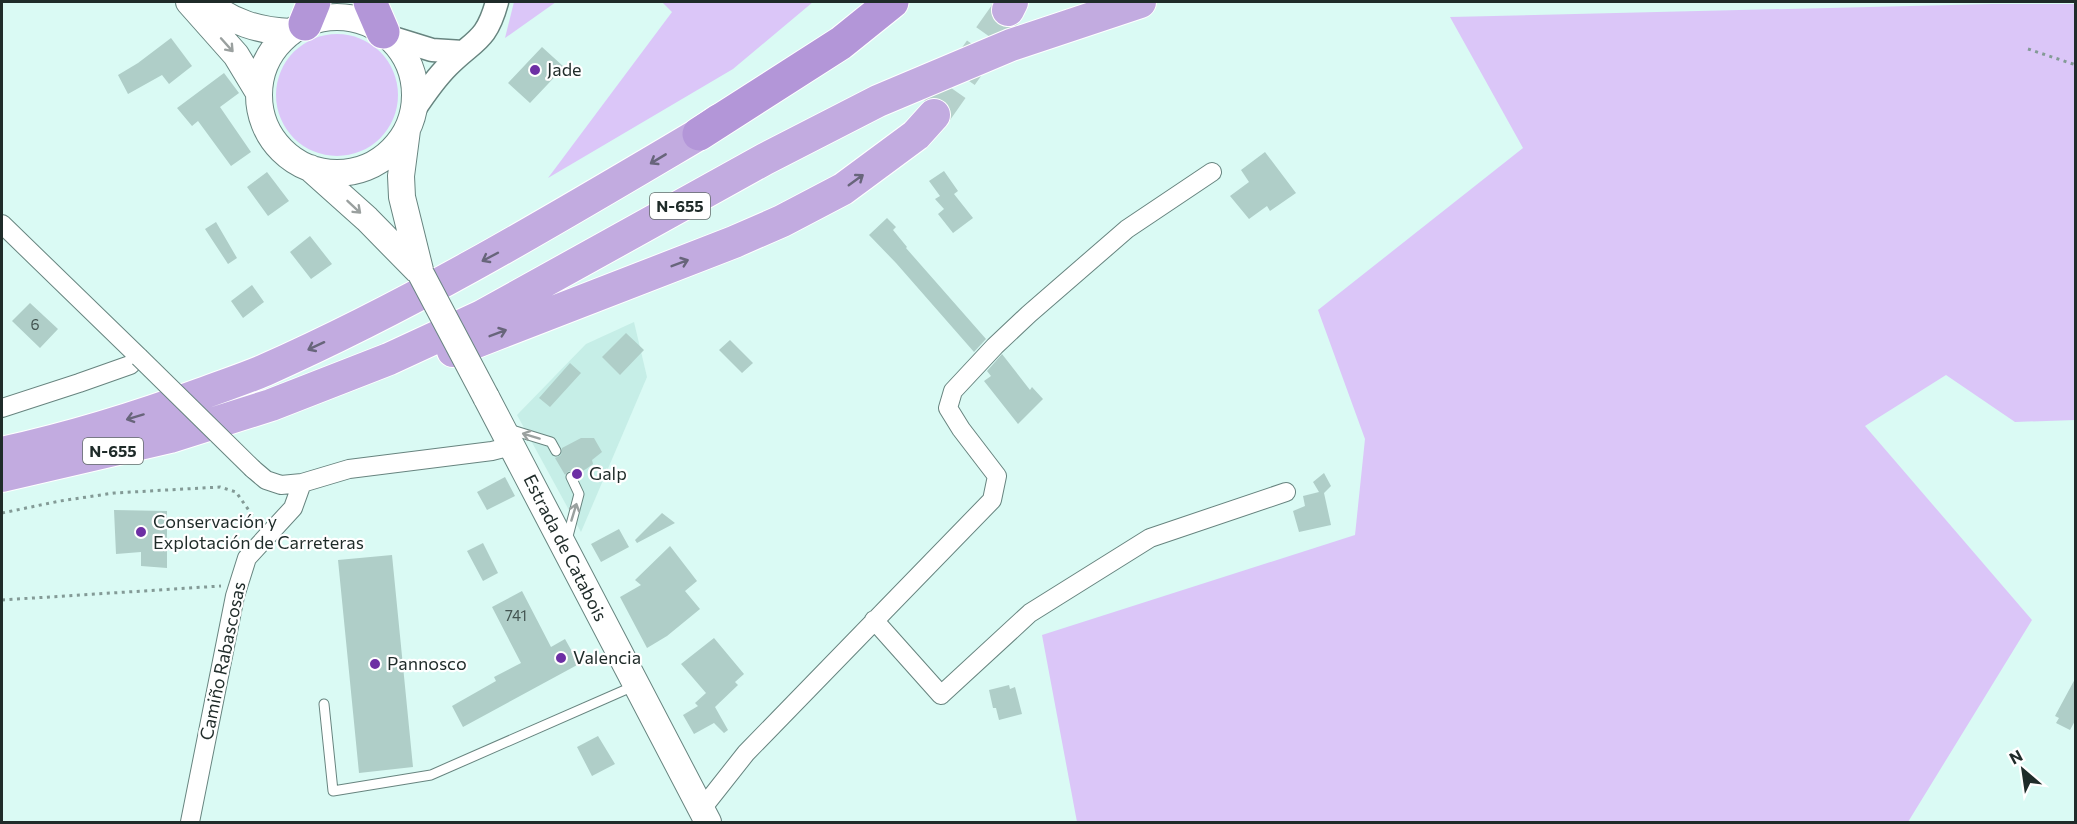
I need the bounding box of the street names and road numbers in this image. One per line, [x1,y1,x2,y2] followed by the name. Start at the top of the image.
[650,193,710,219] road number: N-655
[83,438,143,464] road number: N-655
[519,470,612,625] street label: Estrada de Catabois
[194,579,250,742] street label: Camiño Rabascosas

